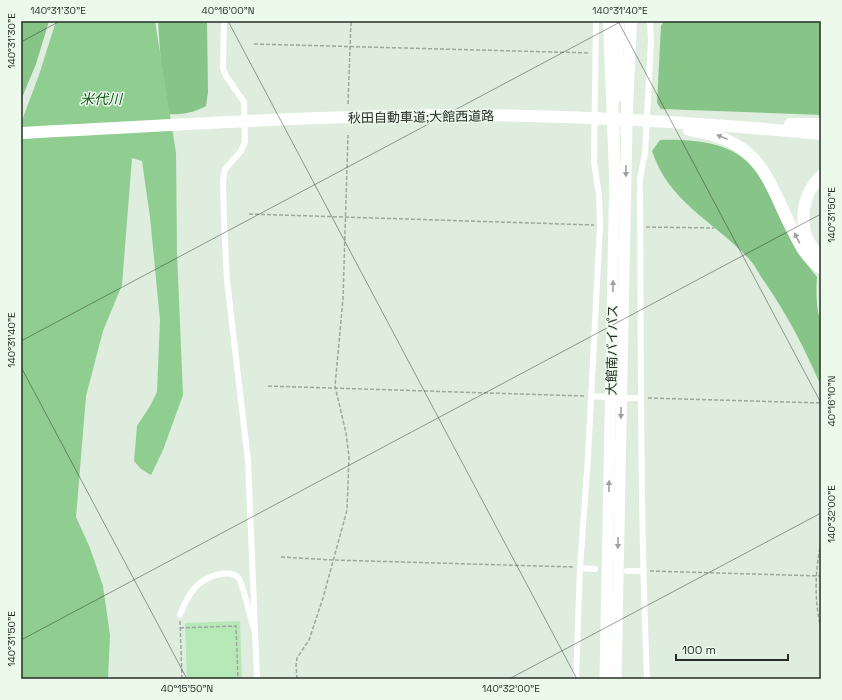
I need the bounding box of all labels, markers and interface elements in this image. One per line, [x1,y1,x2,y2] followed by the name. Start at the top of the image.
[30,4,86,17] text: 140°31'30"E
[202,4,255,17] text: 40°16'00"N
[592,4,648,17] text: 140°31'40"E
[5,13,18,69] text: 140°31'30"E
[80,90,124,108] water label: 米代川
[348,107,494,127] street label: 秋田自動車道;大館西道路
[716,134,727,140] one-way arrow
[622,165,629,177] one-way arrow
[825,187,838,243] text: 140°31'50"E
[794,232,800,244] one-way arrow
[610,279,616,292] one-way arrow
[603,304,621,396] street label: 大館南バイパス
[5,312,18,368] text: 140°31'40"E
[825,376,838,426] text: 40°16'10"N
[618,407,624,420] one-way arrow
[606,479,612,492] one-way arrow
[825,485,838,543] text: 140°32'00"E
[615,537,621,550] one-way arrow
[5,611,18,667] text: 140°31'50"E
[676,636,788,662] scale bar
[682,642,716,658] text: 100 m
[161,682,213,695] text: 40°15'50"N
[482,682,540,695] text: 140°32'00"E

